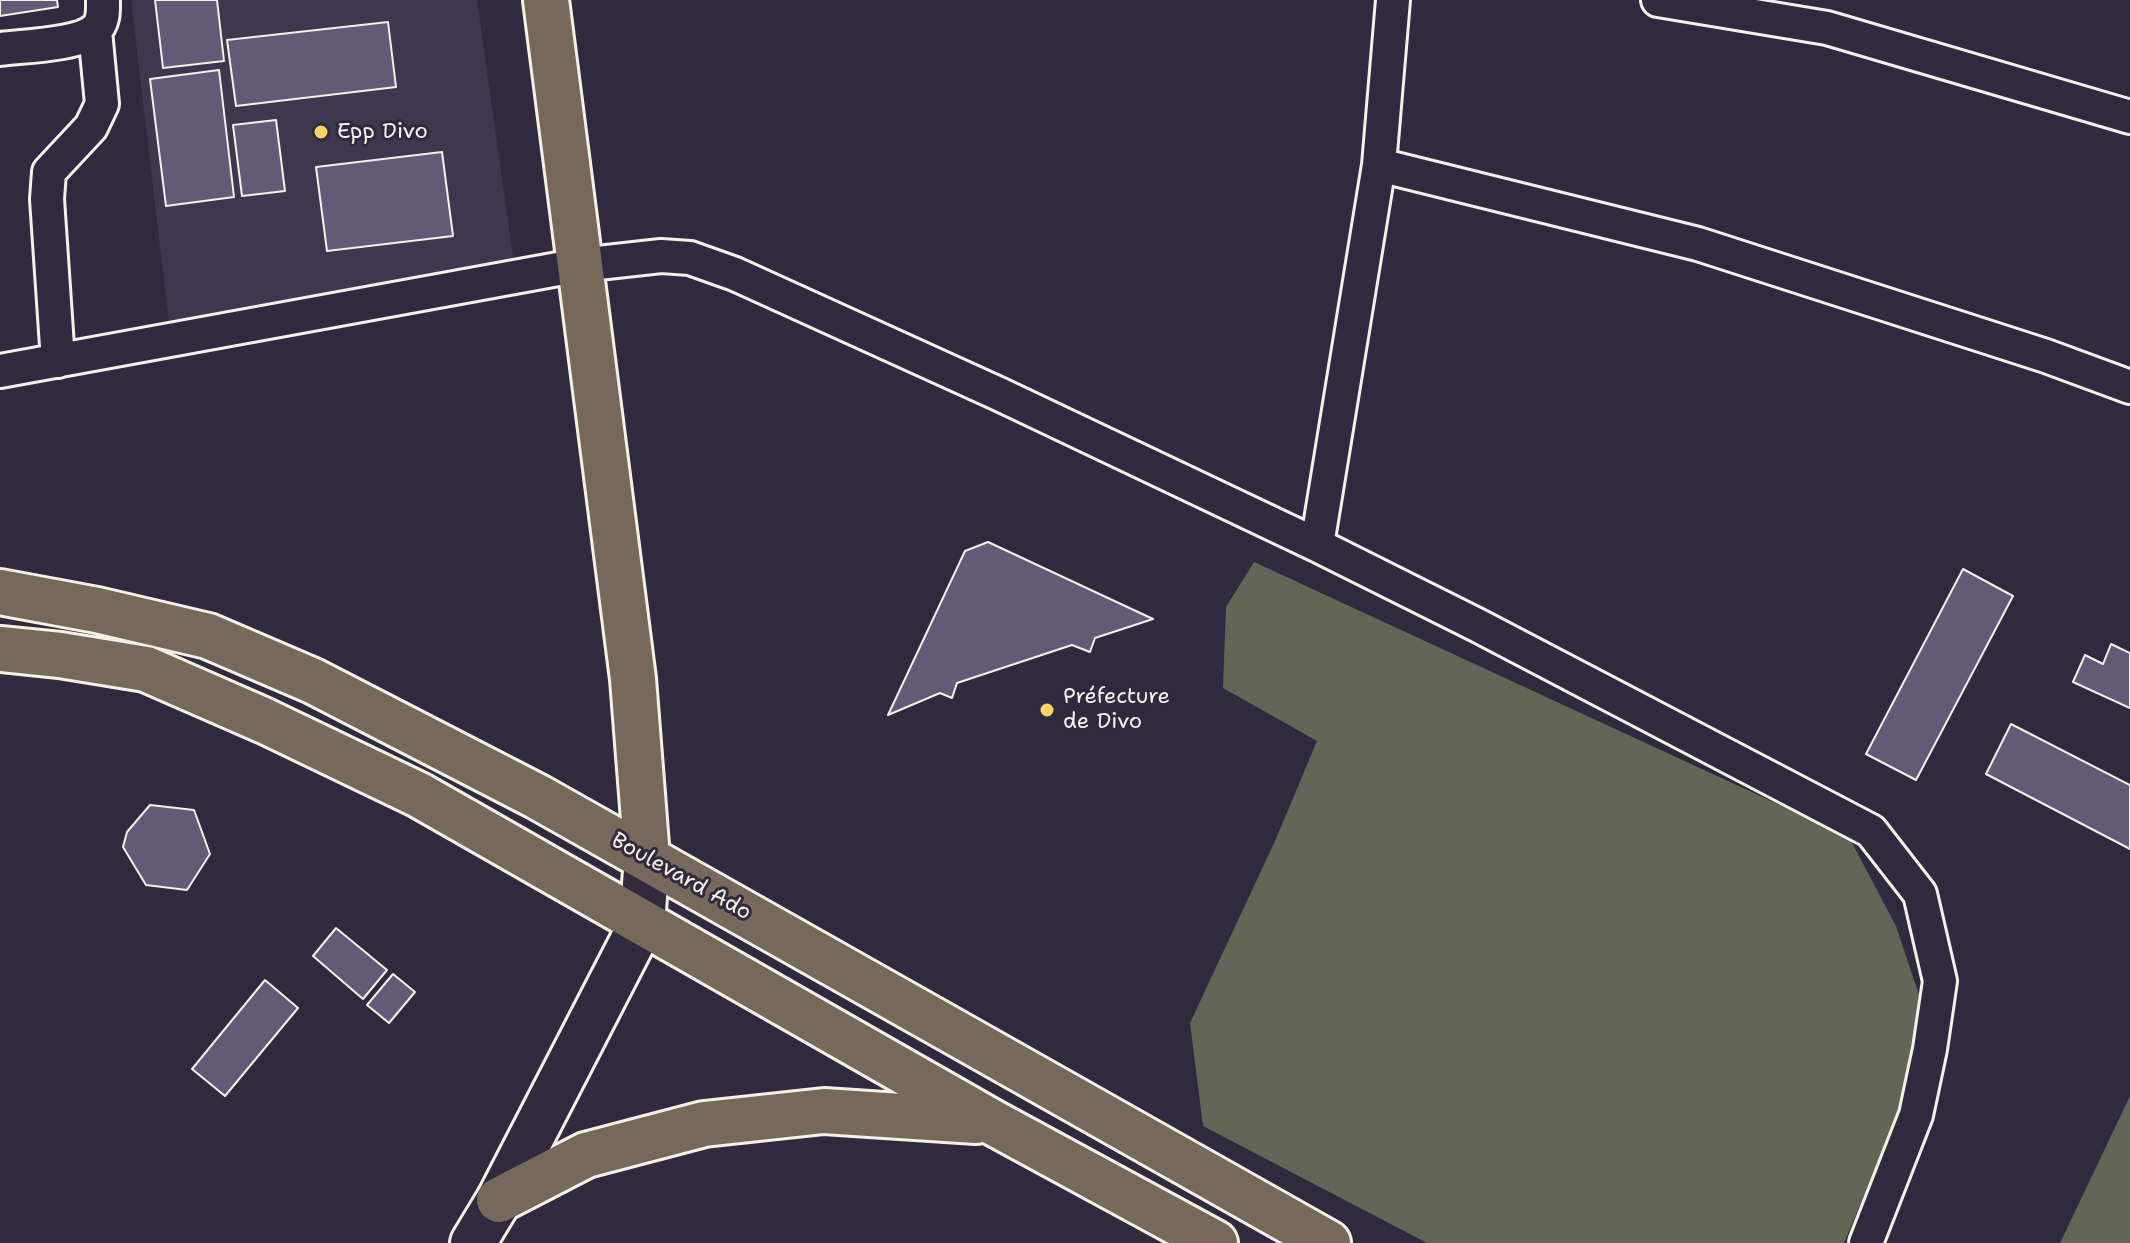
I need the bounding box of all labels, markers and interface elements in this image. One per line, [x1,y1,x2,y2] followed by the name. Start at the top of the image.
[337,119,428,145] place label: Epp Divo
[312,123,330,141] marker: Epp Divo
[1063,684,1170,736] place label: Préfecture de Divo
[1038,701,1056,719] marker: Préfecture de Divo
[606,828,756,926] street label: Boulevard Ado

